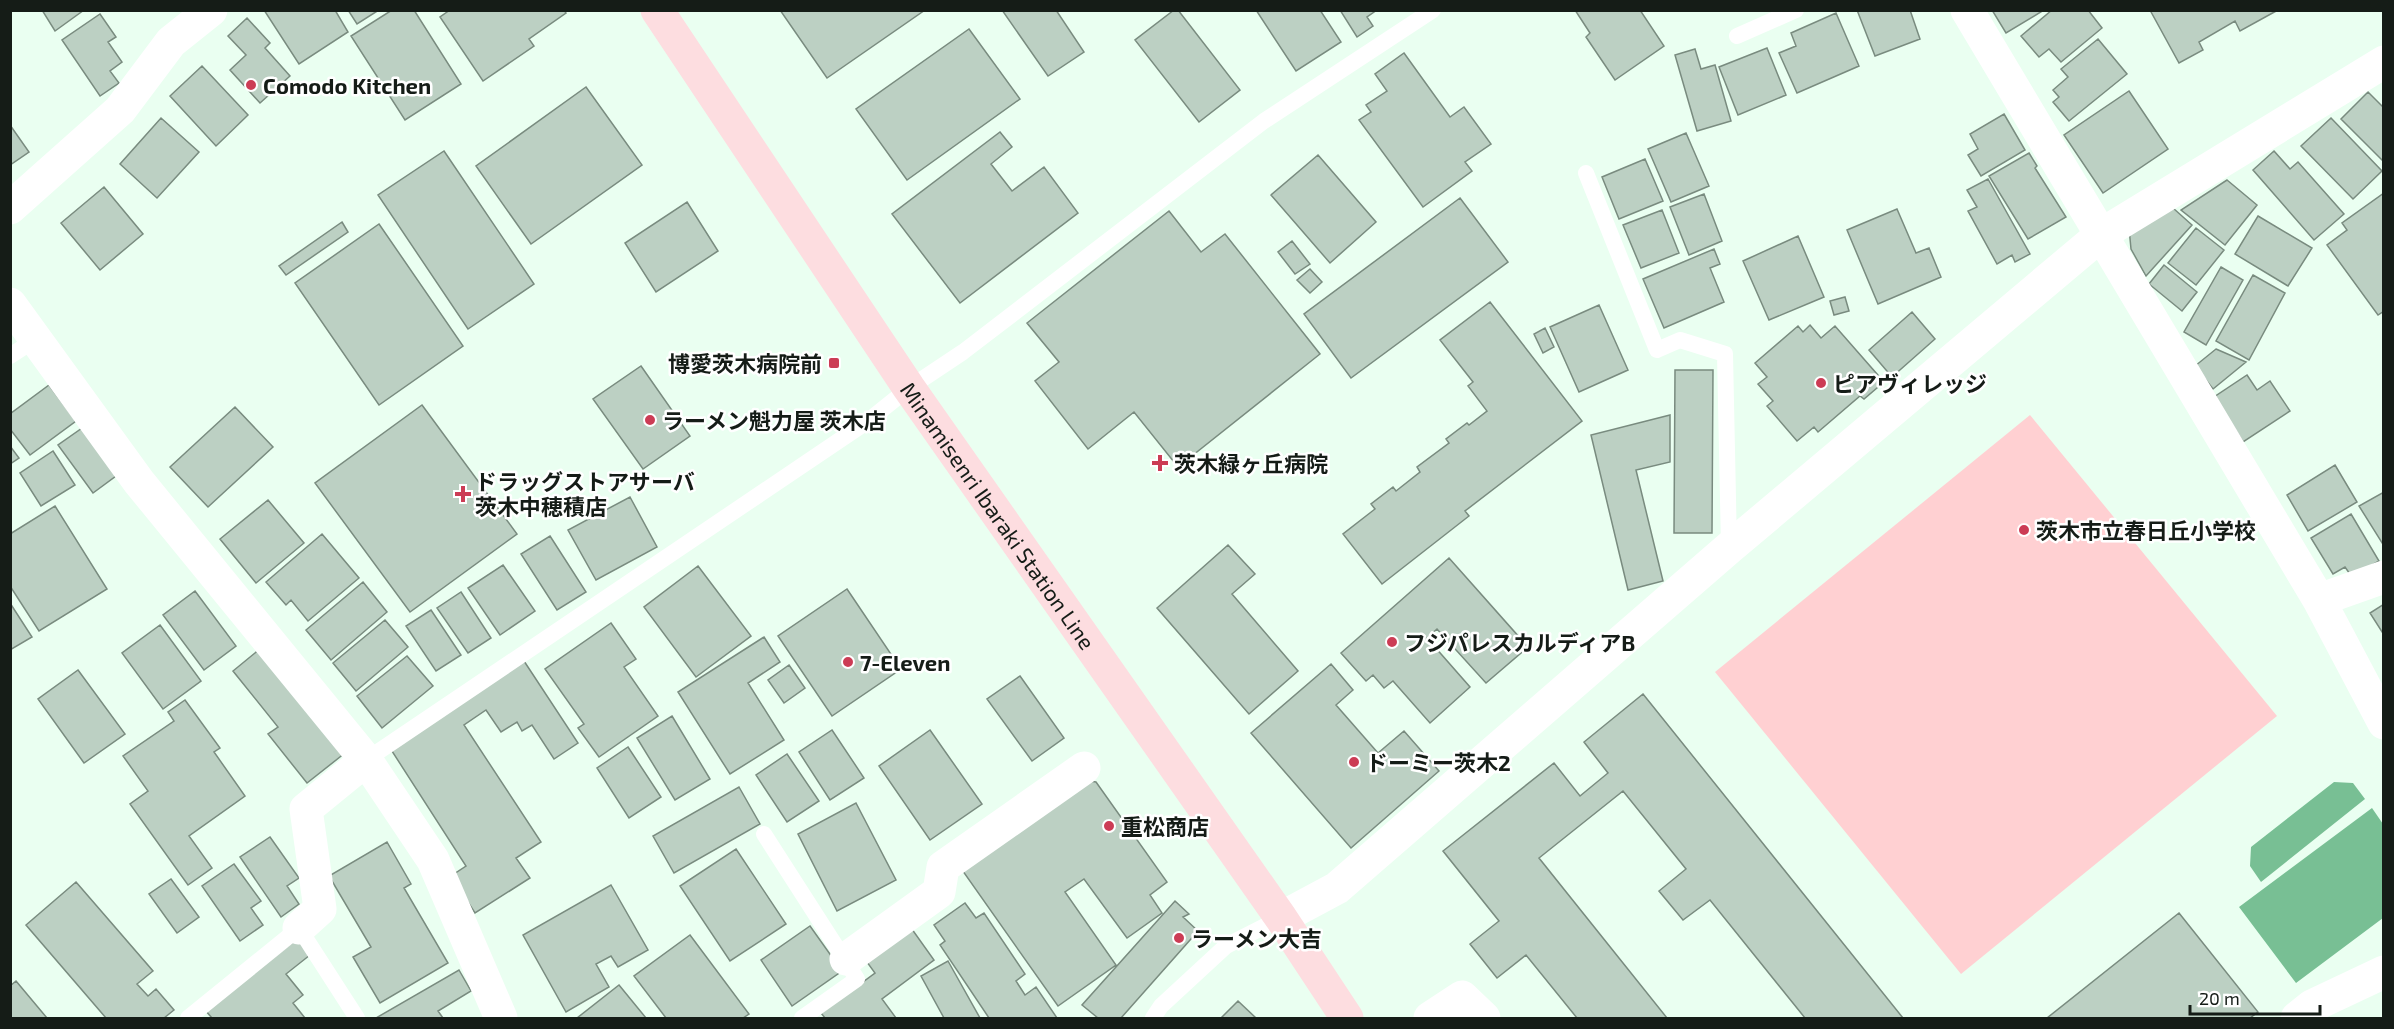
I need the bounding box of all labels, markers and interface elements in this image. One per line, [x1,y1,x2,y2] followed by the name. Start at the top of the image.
[263,72,431,98] place label: Comodo Kitchen
[244,78,258,92] marker: Comodo Kitchen
[668,350,822,376] place label: 博愛茨木病院前
[827,356,841,370] marker: 博愛茨木病院前
[1833,370,1987,396] place label: ピアヴィレッジ
[1814,376,1828,390] marker: ピアヴィレッジ
[896,377,1101,654] street label: Minamisenri Ibaraki Station Line
[662,407,886,433] place label: ラーメン魁力屋 茨木店
[643,413,657,427] marker: ラーメン魁力屋 茨木店
[1174,450,1328,476] place label: 茨木緑ヶ丘病院
[1151,454,1169,472] marker: 茨木緑ヶ丘病院
[475,468,695,519] place label: ドラッグストアサーバ 茨木中穂積店
[456,487,470,501] marker: ドラッグストアサーバ 茨木中穂積店
[2036,517,2256,543] place label: 茨木市立春日丘小学校
[2017,523,2031,537] marker: 茨木市立春日丘小学校
[1404,629,1635,655] place label: フジパレスカルディアB
[1385,635,1399,649] marker: フジパレスカルディアB
[860,649,950,675] place label: 7-Eleven
[841,655,855,669] marker: 7-Eleven
[1366,749,1511,775] place label: ドーミー茨木2
[1347,755,1361,769] marker: ドーミー茨木2
[1121,813,1209,839] place label: 重松商店
[1102,819,1116,833] marker: 重松商店
[1191,925,1322,951] place label: ラーメン大吉
[1172,931,1186,945] marker: ラーメン大吉
[2190,978,2320,1016] scale bar
[2199,987,2240,1009] text: 20 m

